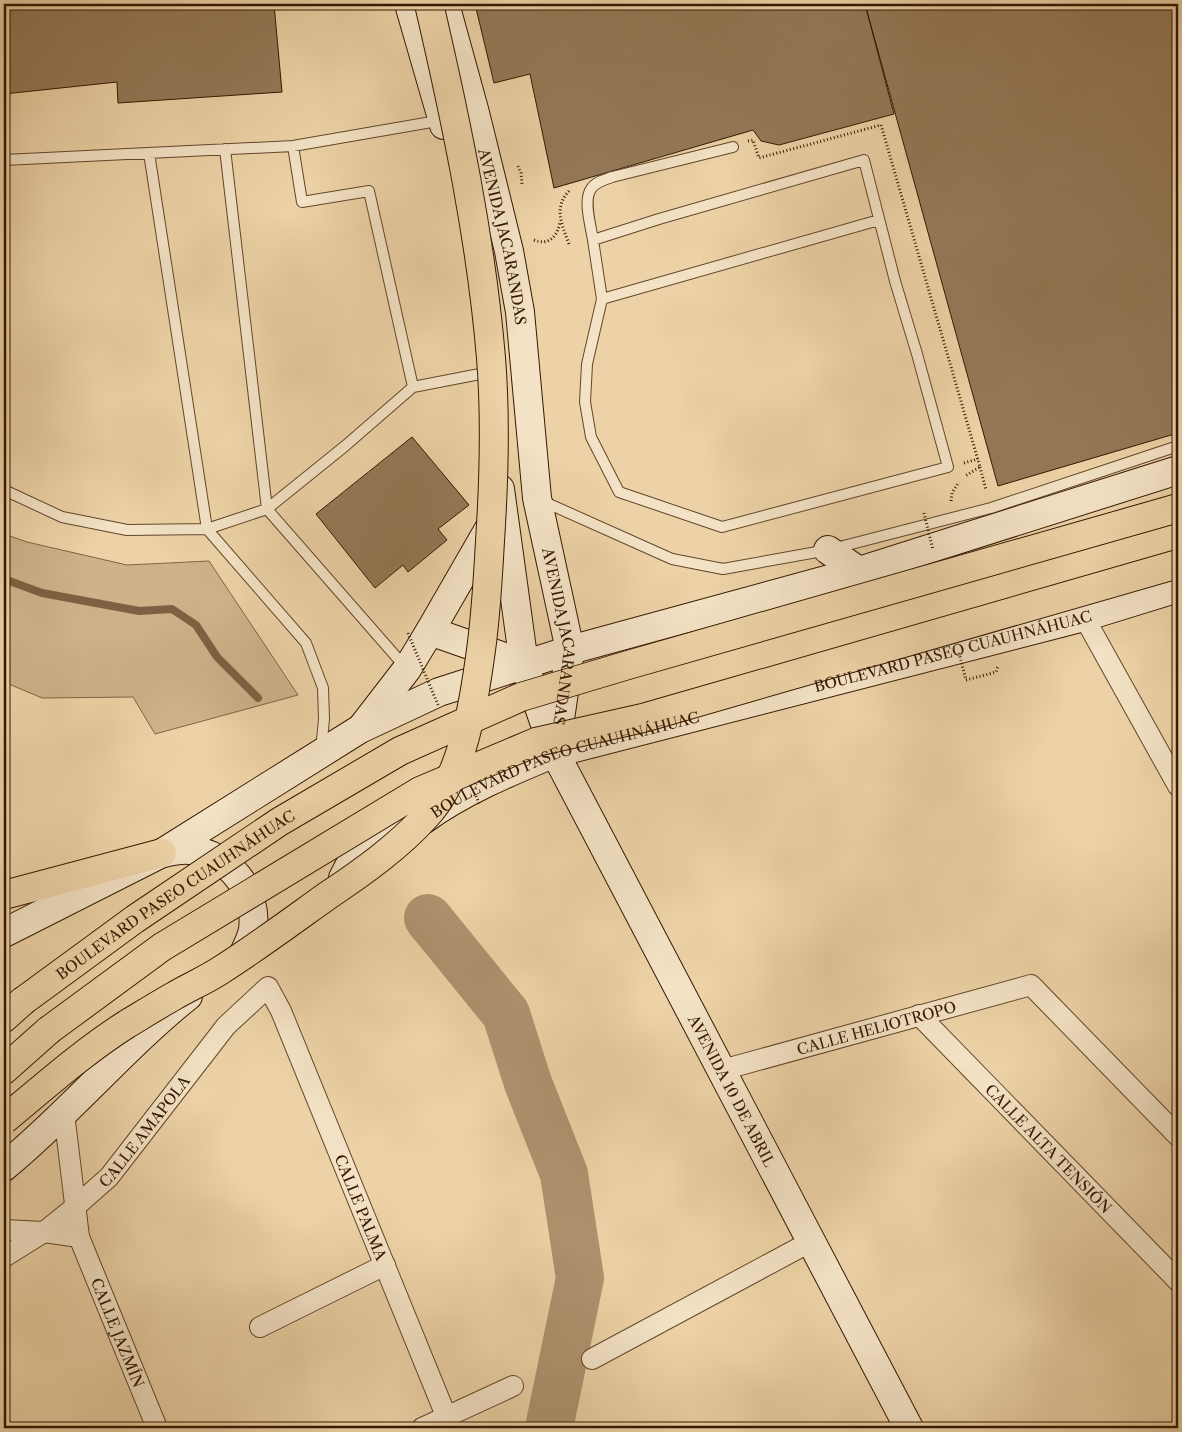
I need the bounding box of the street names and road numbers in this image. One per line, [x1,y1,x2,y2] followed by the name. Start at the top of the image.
[474,145,531,326] street label: AVENIDA JACARANDAS
[538,545,580,726] street label: AVENIDA JACARANDAS
[812,606,1094,696] street label: BOULEVARD PASEO CUAUHNÁHUAC
[427,707,701,822] street label: BOULEVARD PASEO CUAUHNÁHUAC
[52,805,298,983] street label: BOULEVARD PASEO CUAUHNÁHUAC
[794,997,958,1059] street label: CALLE HELIOTROPO
[684,1010,780,1170] street label: AVENIDA 10 DE ABRIL
[95,1071,194,1191] street label: CALLE AMAPOLA
[982,1080,1116,1217] street label: CALLE ALTA TENSIÓN
[331,1151,392,1264] street label: CALLE PALMA
[87,1275,149,1390] street label: CALLE JAZMÍN

